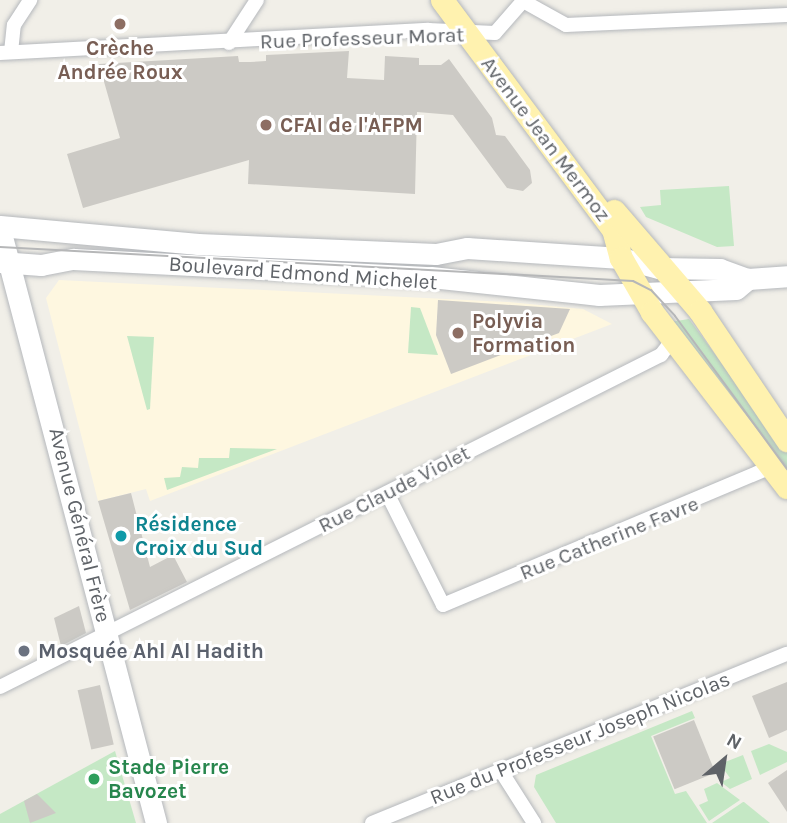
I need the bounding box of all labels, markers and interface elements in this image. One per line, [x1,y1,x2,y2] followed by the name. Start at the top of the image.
[112,16,128,32] marker: Crèche Andrée Roux
[259,22,465,54] street label: Rue Professeur Morat
[57,35,183,85] place label: Crèche Andrée Roux
[476,52,616,226] street label: Avenue Jean Mermoz
[280,112,423,138] place label: CFAI de l'AFPM
[258,117,274,133] marker: CFAI de l'AFPM
[168,251,438,295] street label: Boulevard Edmond Michelet
[472,308,575,358] place label: Polyvia Formation
[450,325,466,341] marker: Polyvia Formation
[44,425,116,625] street label: Avenue Général Frère
[314,440,474,538] street label: Rue Claude Violet
[516,491,702,585] street label: Rue Catherine Favre
[135,511,263,561] place label: Résidence Croix du Sud
[113,528,129,544] marker: Résidence Croix du Sud
[38,638,264,664] place label: Mosquée Ahl Al Hadith
[16,643,32,659] marker: Mosquée Ahl Al Hadith
[426,666,734,810] street label: Rue du Professeur Joseph Nicolas
[689,725,759,795] north arrow
[108,754,229,804] place label: Stade Pierre Bavozet
[86,771,102,787] marker: Stade Pierre Bavozet

